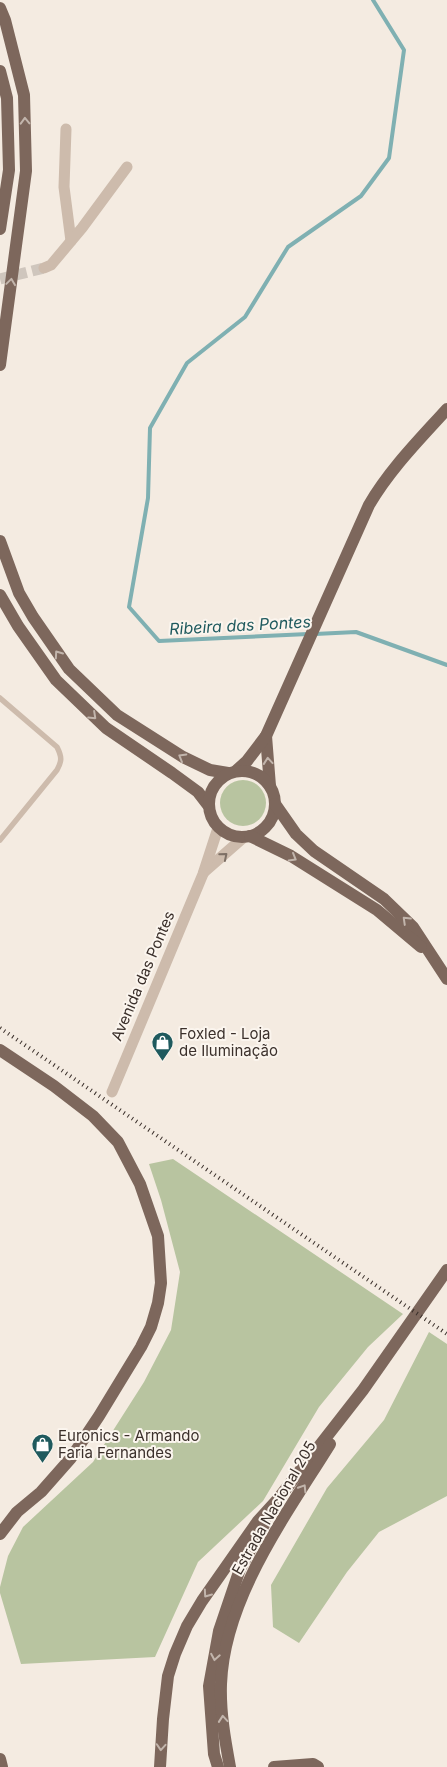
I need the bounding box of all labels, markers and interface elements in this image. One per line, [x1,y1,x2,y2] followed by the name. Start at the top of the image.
[20,116,30,124] one-way arrow
[6,278,16,286] one-way arrow
[169,611,311,639] water label: Ribeira das Pontes
[55,650,64,660] one-way arrow
[87,710,96,719] one-way arrow
[179,753,188,763] one-way arrow
[263,756,274,764] one-way arrow
[288,851,297,861] one-way arrow
[218,853,227,861] one-way arrow
[107,908,178,1044] street label: Avenida das Pontes
[403,917,412,926] one-way arrow
[179,1024,278,1060] place label: Foxled - Loja de Iluminação
[151,1031,175,1062] shop icon: Foxled - Loja de Iluminação
[58,1426,199,1462] place label: Euronics - Armando Faria Fernandes
[30,1433,54,1464] shop icon: Euronics - Armando Faria Fernandes
[227,1437,320,1578] street label: Estrada Nacional 205
[296,1484,306,1493] one-way arrow
[204,1588,213,1598] one-way arrow
[210,1653,220,1661] one-way arrow
[218,1715,229,1723] one-way arrow
[155,1743,166,1751] one-way arrow

